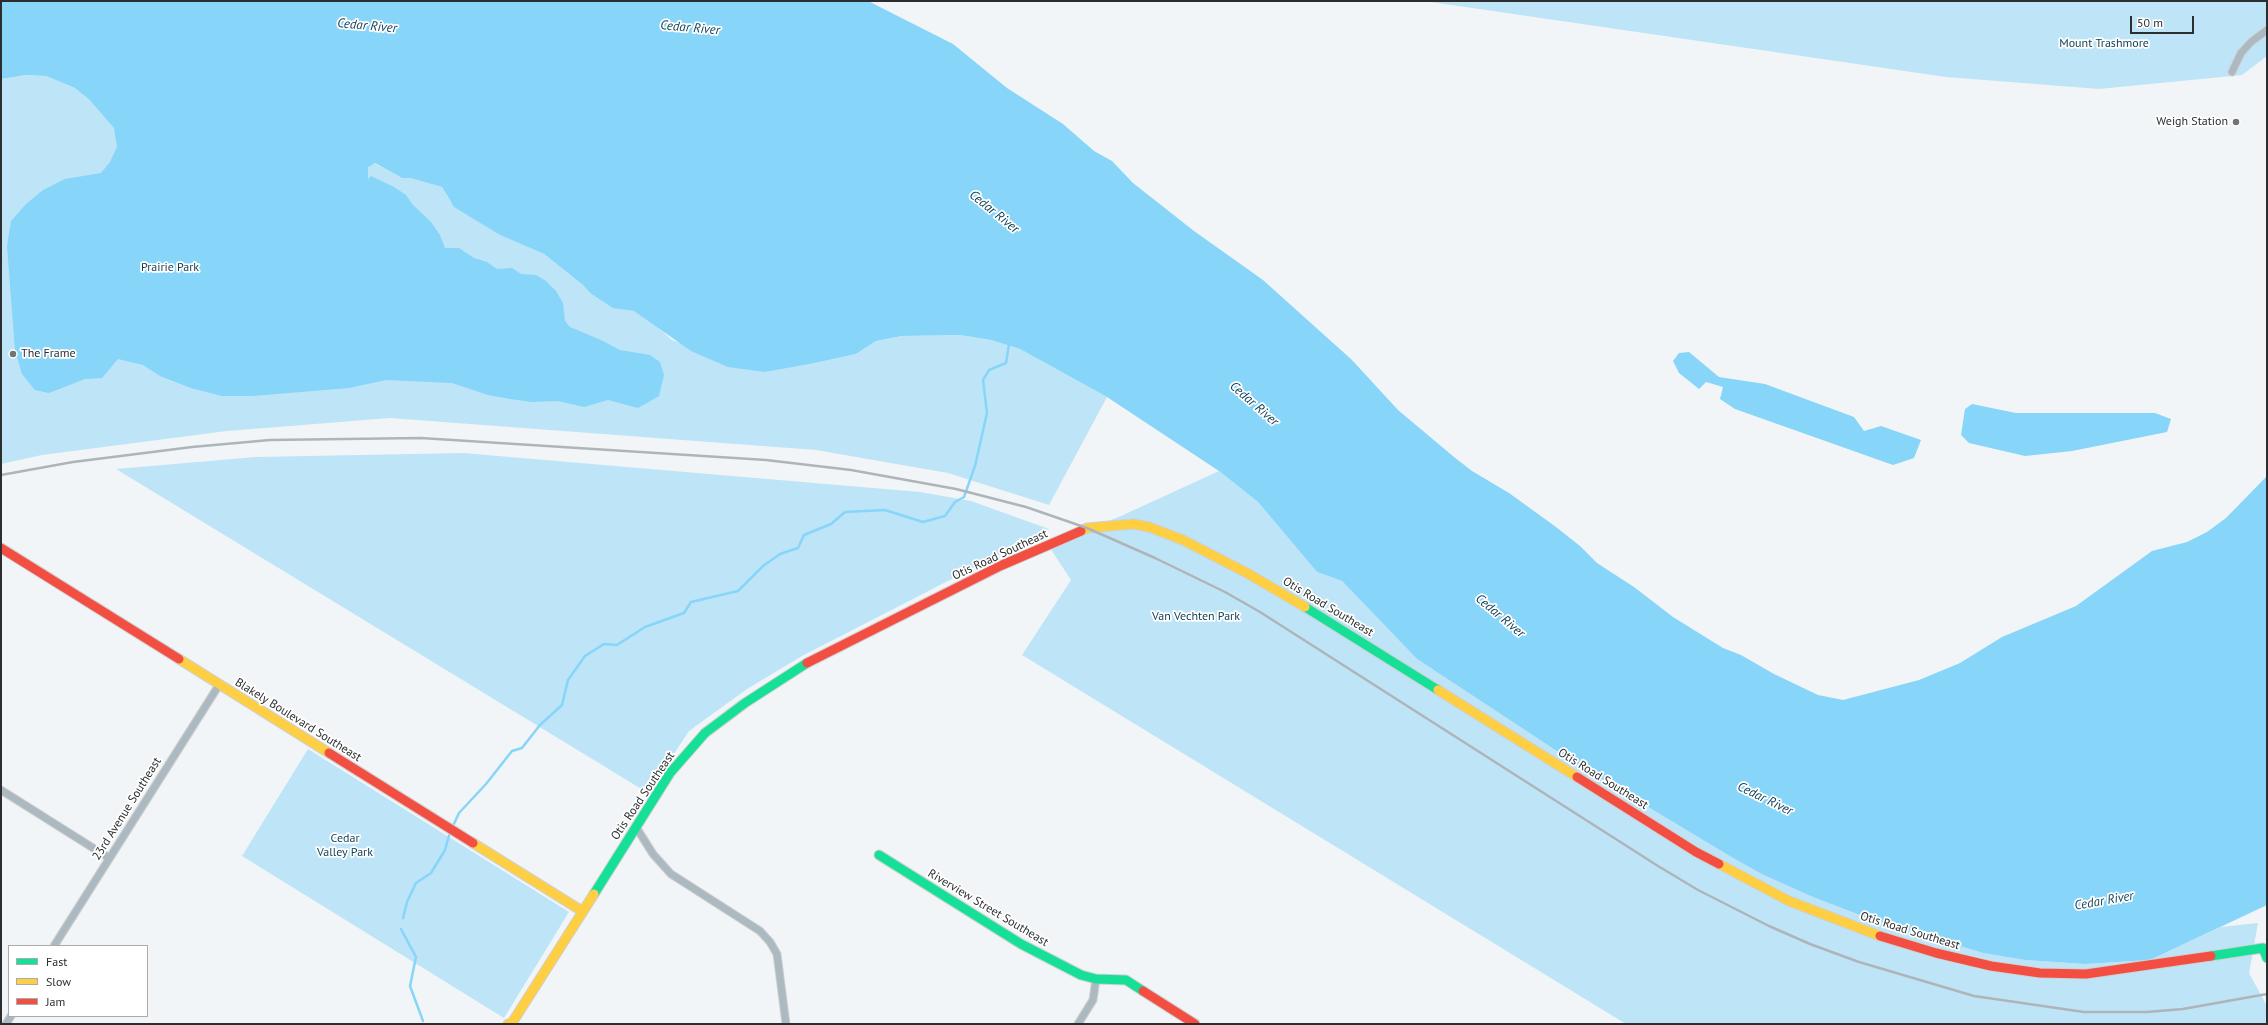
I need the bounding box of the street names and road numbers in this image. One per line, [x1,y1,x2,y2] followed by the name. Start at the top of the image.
[950,527,1050,583] street label: Otis Road Southeast
[1280,574,1376,640] street label: Otis Road Southeast
[232,675,364,765] street label: Blakely Boulevard Southeast
[1555,745,1651,813] street label: Otis Road Southeast
[608,749,678,843] street label: Otis Road Southeast
[89,755,165,863] street label: 23rd Avenue Southeast
[925,866,1051,950] street label: Riverview Street Southeast
[1858,909,1962,953] street label: Otis Road Southeast

